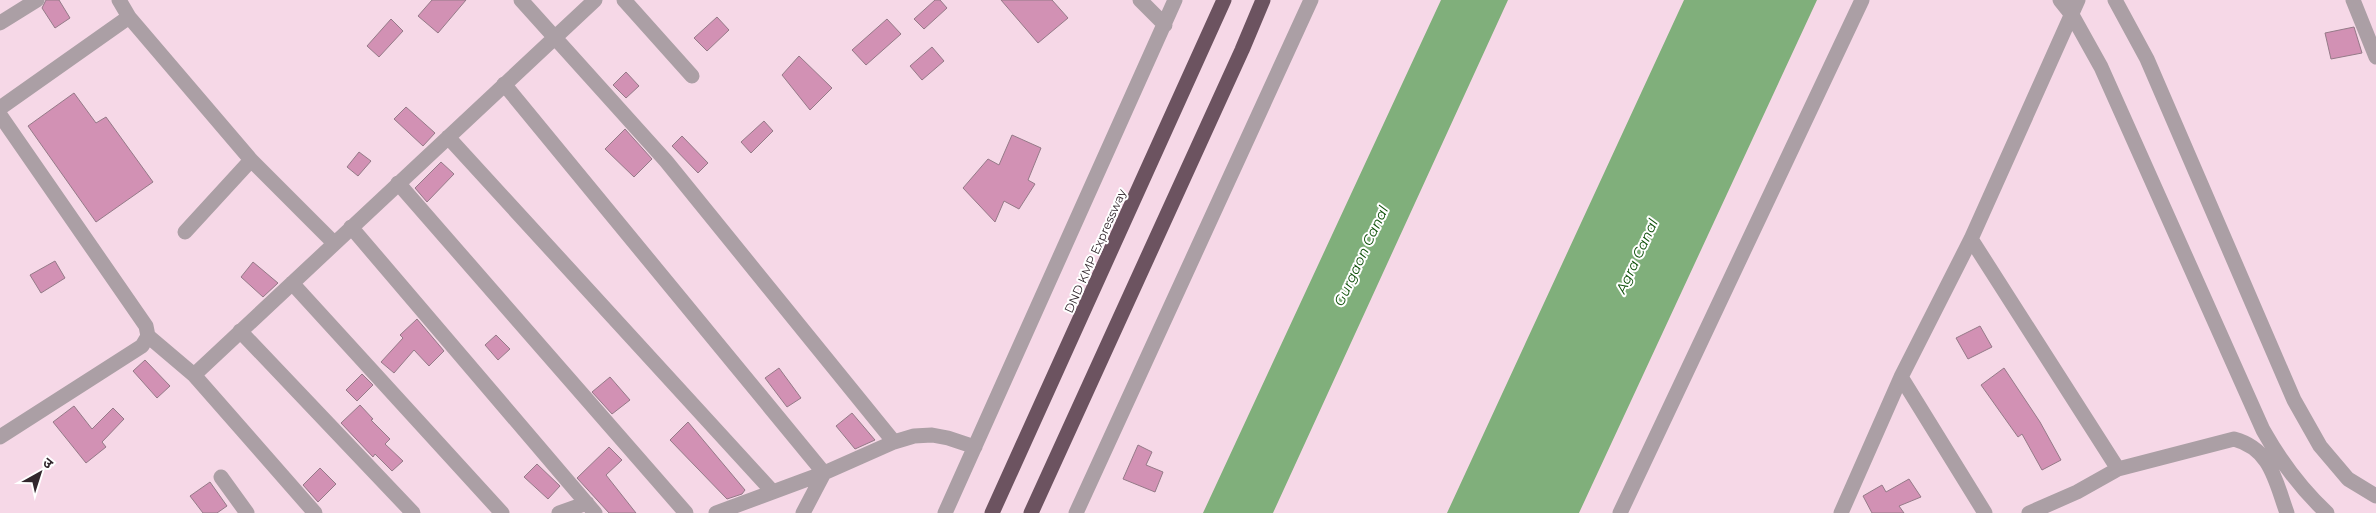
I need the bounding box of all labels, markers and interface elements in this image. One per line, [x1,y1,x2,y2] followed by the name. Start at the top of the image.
[1061,186,1129,315] street label: DND KMP Expressway
[1330,203,1392,309] water label: Gurgaon Canal
[1611,216,1662,297] water label: Agra Canal
[15,448,65,498] north arrow
[39,453,58,473] text: उ

